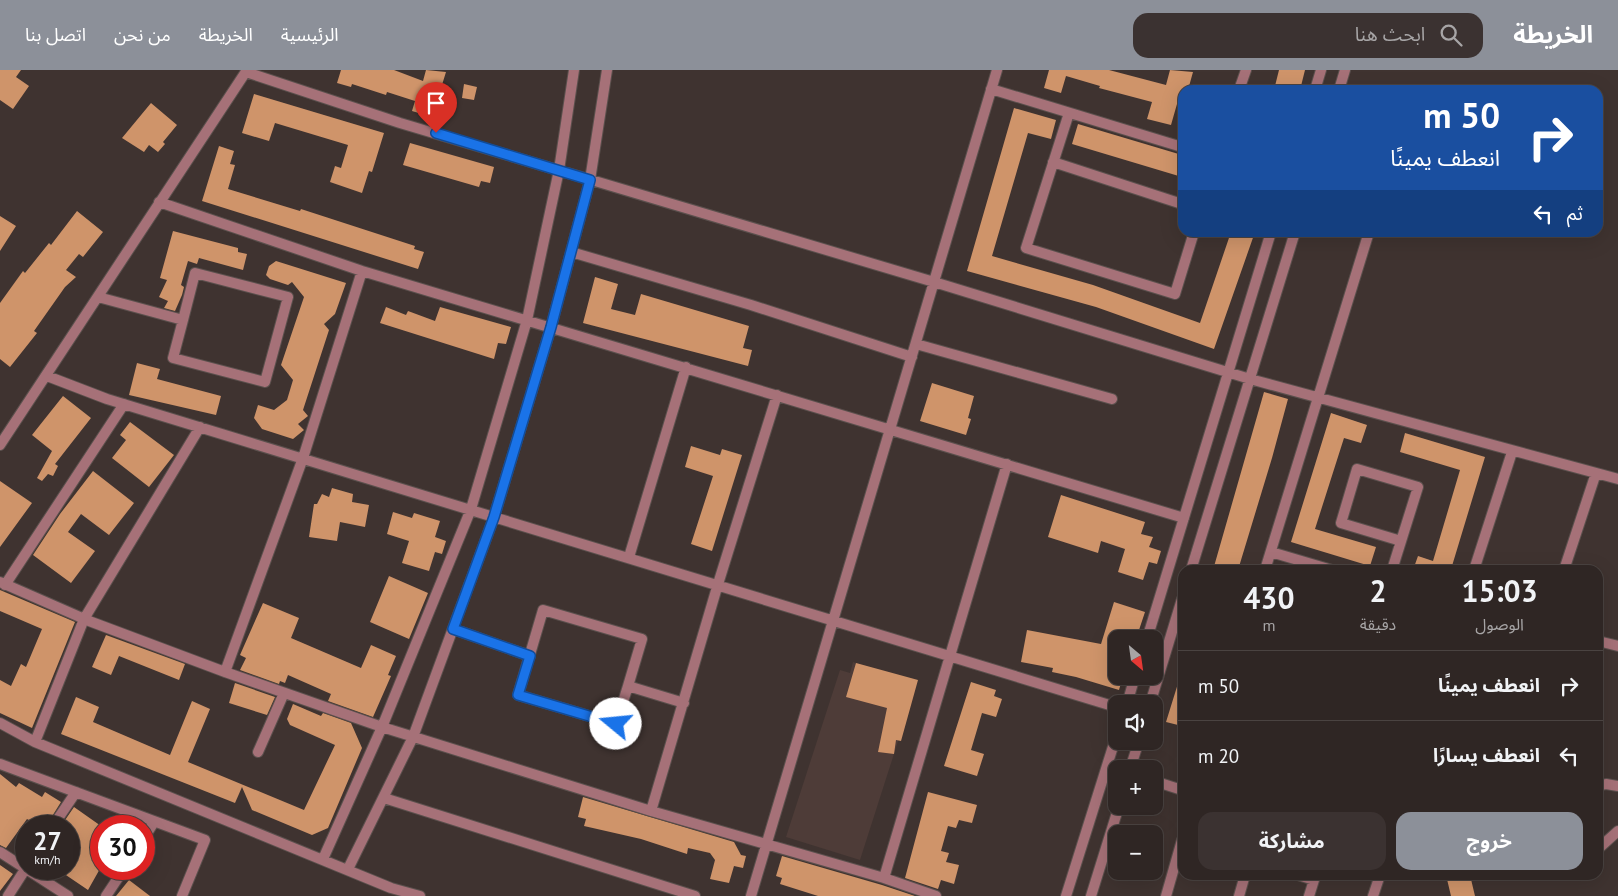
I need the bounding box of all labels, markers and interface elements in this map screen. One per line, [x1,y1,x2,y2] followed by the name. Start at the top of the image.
[1133,13,1483,58] search box
[1513,19,1593,50] text: الخريطة
[1437,21,1465,49] icon: search
[1355,22,1425,46] text: ابحث هنا
[25,23,86,46] text: اتصل بنا
[114,23,171,46] text: من نحن
[199,23,253,46] text: الخريطة
[281,23,339,46] text: الرئيسية
[415,82,457,133] pin
[422,89,450,117] icon: arrive
[1423,92,1500,138] text: 50 m
[1518,105,1583,170] icon: right
[1390,144,1500,172] text: انعطف يمينًا
[1529,200,1557,228] icon: left
[1567,201,1583,225] text: ثم
[1369,571,1386,610] text: 2
[1462,571,1538,610] text: 15:03
[1243,578,1294,617] text: 430
[1360,614,1396,634] text: دقيقة
[1475,614,1524,634] text: الوصول
[1262,615,1275,635] text: m
[1108,630,1162,685] north arrow
[1108,630,1163,880] map controls
[1555,672,1583,700] icon: right
[1438,673,1540,697] text: انعطف يمينًا
[1198,674,1239,698] text: 50 m
[1108,695,1163,750] button: sound
[589,697,641,749] position arrow
[1555,742,1583,770] icon: left
[1433,743,1540,767] text: انعطف يسارًا
[1198,744,1239,768] text: 20 m
[1108,760,1163,815] button: +
[1198,812,1386,870] button: مشاركة
[1396,812,1583,870] button: خروج
[90,815,155,880] speed limit sign: 30
[33,825,62,857] text: 27
[1108,825,1163,880] button: −
[34,852,61,867] text: km/h

